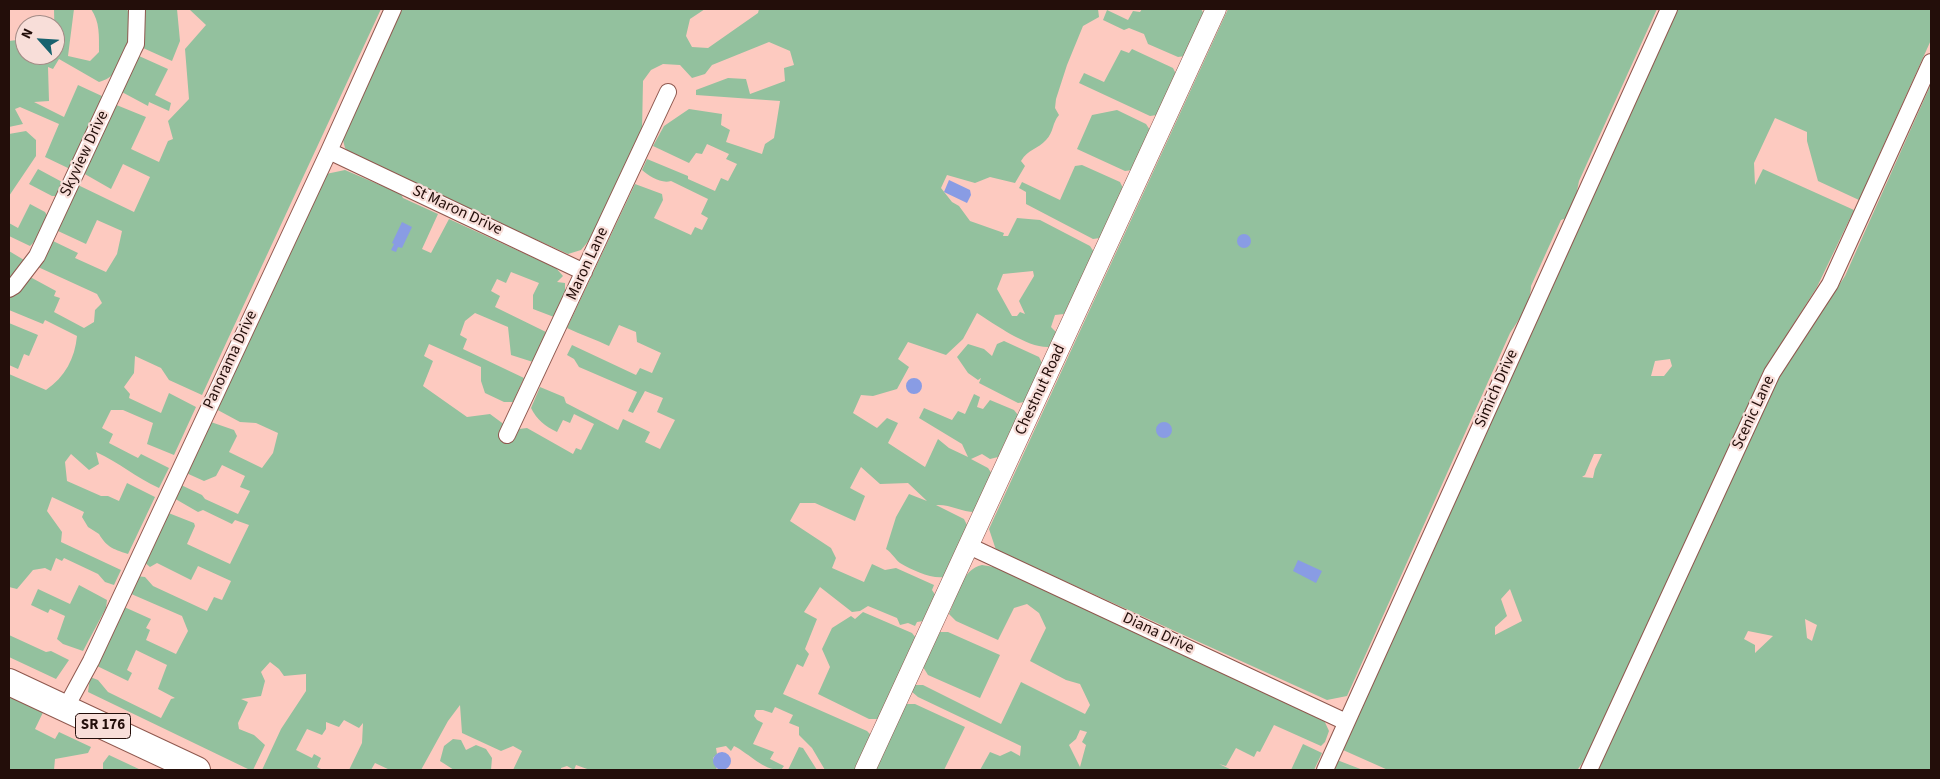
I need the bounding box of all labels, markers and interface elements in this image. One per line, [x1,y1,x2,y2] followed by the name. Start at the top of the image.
[15,15,65,65] north arrow
[16,25,38,42] text: N
[57,108,113,200] street label: Skyview Drive
[409,182,505,240] street label: St Maron Drive
[563,224,613,304] street label: Maron Lane
[200,308,262,412] street label: Panorama Drive
[1012,342,1070,438] street label: Chestnut Road
[1471,347,1523,431] street label: Simich Drive
[1729,373,1779,453] street label: Scenic Lane
[1119,609,1197,659] street label: Diana Drive
[76,714,130,738] road number: SR 176

